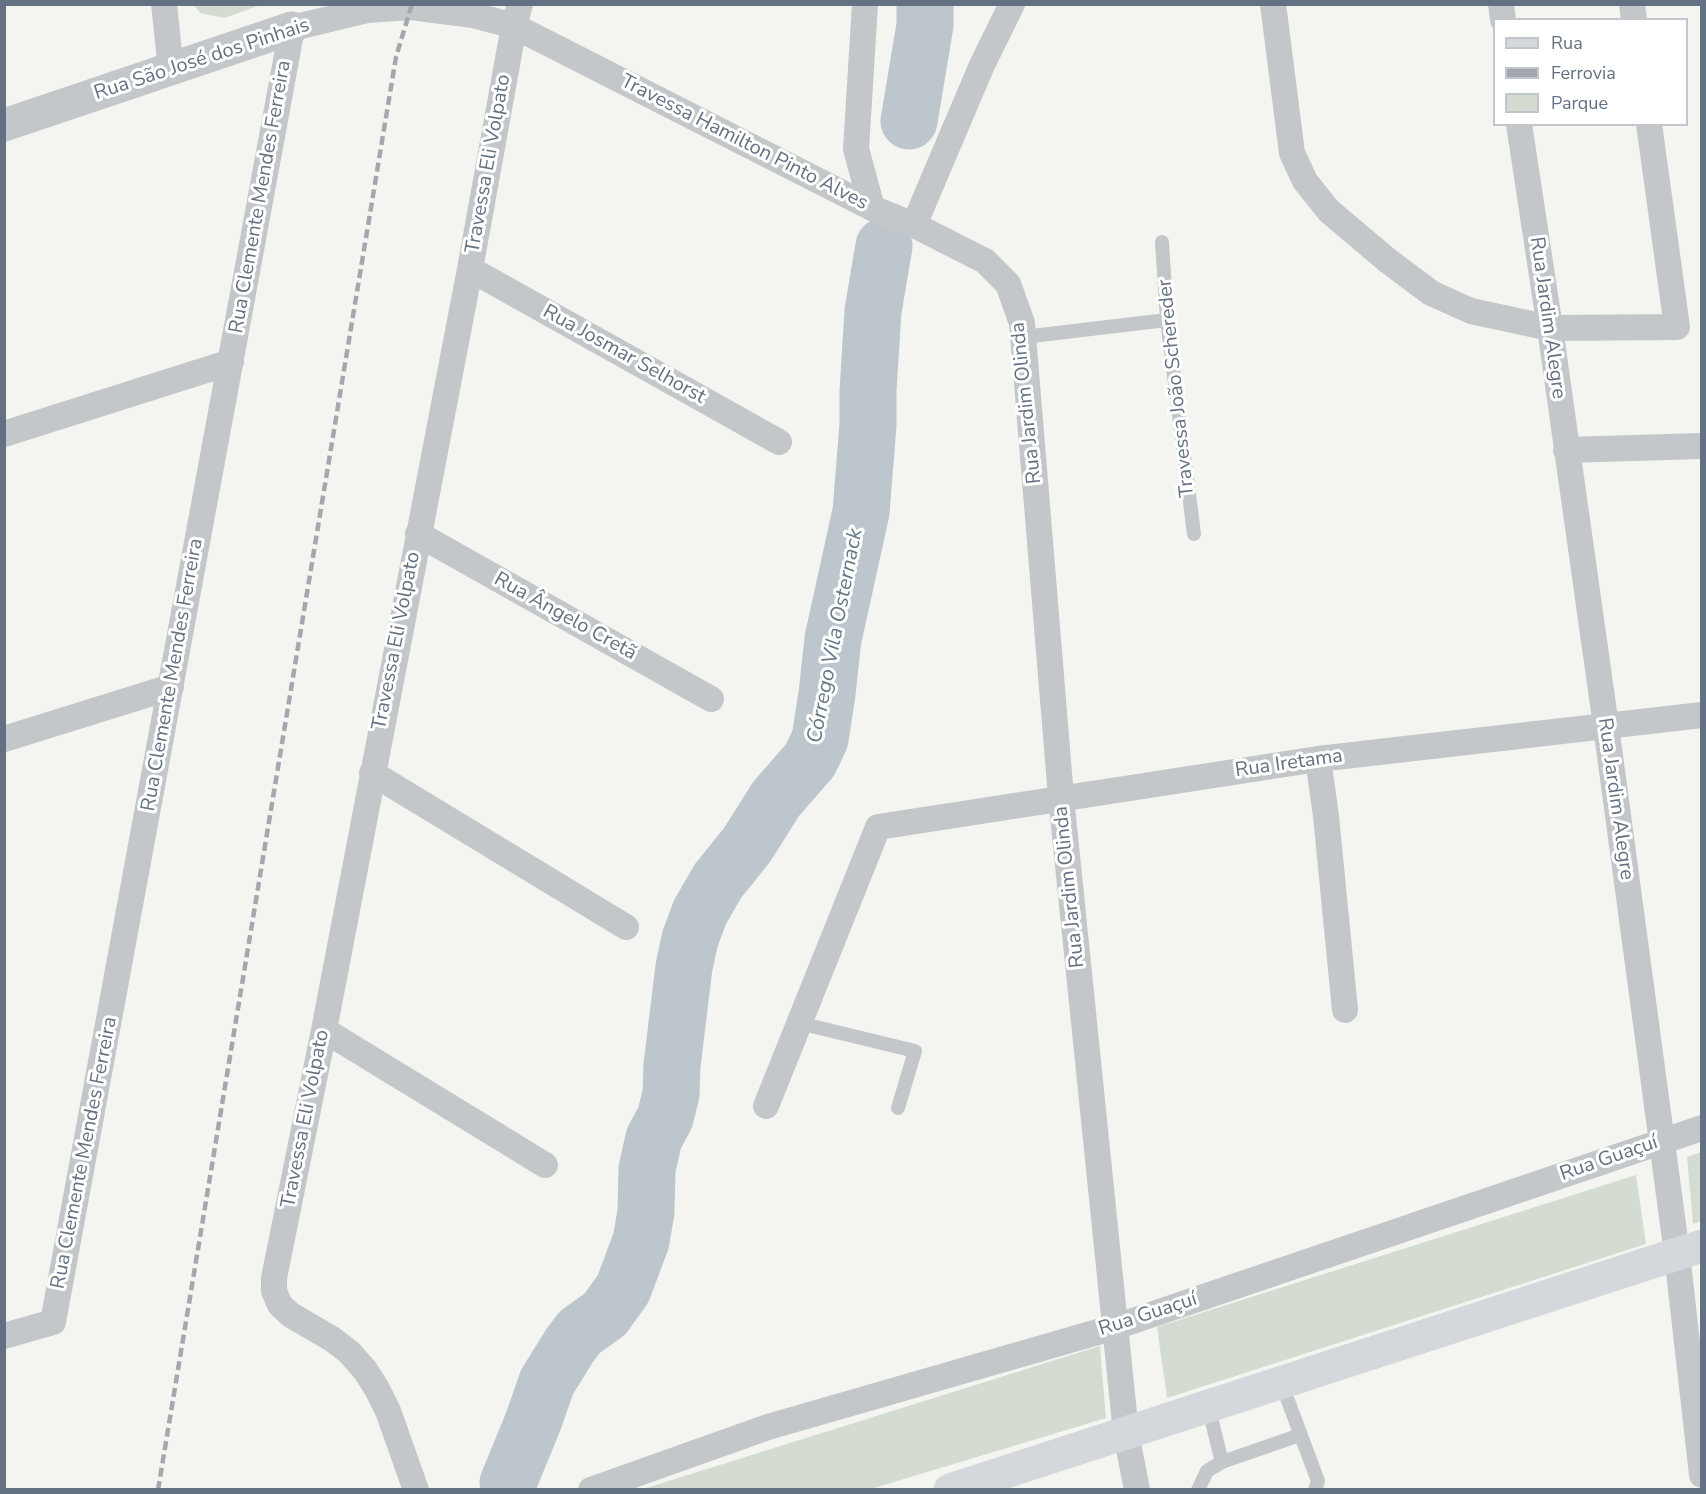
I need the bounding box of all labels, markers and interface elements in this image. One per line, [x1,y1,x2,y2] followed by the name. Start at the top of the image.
[91,14,313,106] street label: Rua São José dos Pinhais
[1493,18,1688,126] legend
[1551,31,1583,55] text: Rua
[225,59,297,335] street label: Rua Clemente Mendes Ferreira
[1551,61,1616,85] text: Ferrovia
[616,70,872,216] street label: Travessa Hamilton Pinto Alves
[461,73,517,255] street label: Travessa Eli Volpato
[1551,91,1608,115] text: Parque
[1524,235,1570,401] street label: Rua Jardim Alegre
[1154,278,1200,498] street label: Travessa João Schereder
[538,300,710,410] street label: Rua Josmar Selhorst
[1007,321,1047,485] street label: Rua Jardim Olinda
[803,527,869,745] water label: Córrego Vila Osternack
[137,537,209,813] street label: Rua Clemente Mendes Ferreira
[368,550,426,732] street label: Travessa Eli Volpato
[489,568,641,666] street label: Rua Ângelo Cretã
[1592,716,1638,882] street label: Rua Jardim Alegre
[1234,745,1344,783] street label: Rua Iretama
[1050,805,1090,969] street label: Rua Jardim Olinda
[47,1015,123,1291] street label: Rua Clemente Mendes Ferreira
[277,1028,335,1210] street label: Travessa Eli Volpato
[1557,1131,1661,1187] street label: Rua Guaçuí
[1096,1288,1200,1342] street label: Rua Guaçuí

